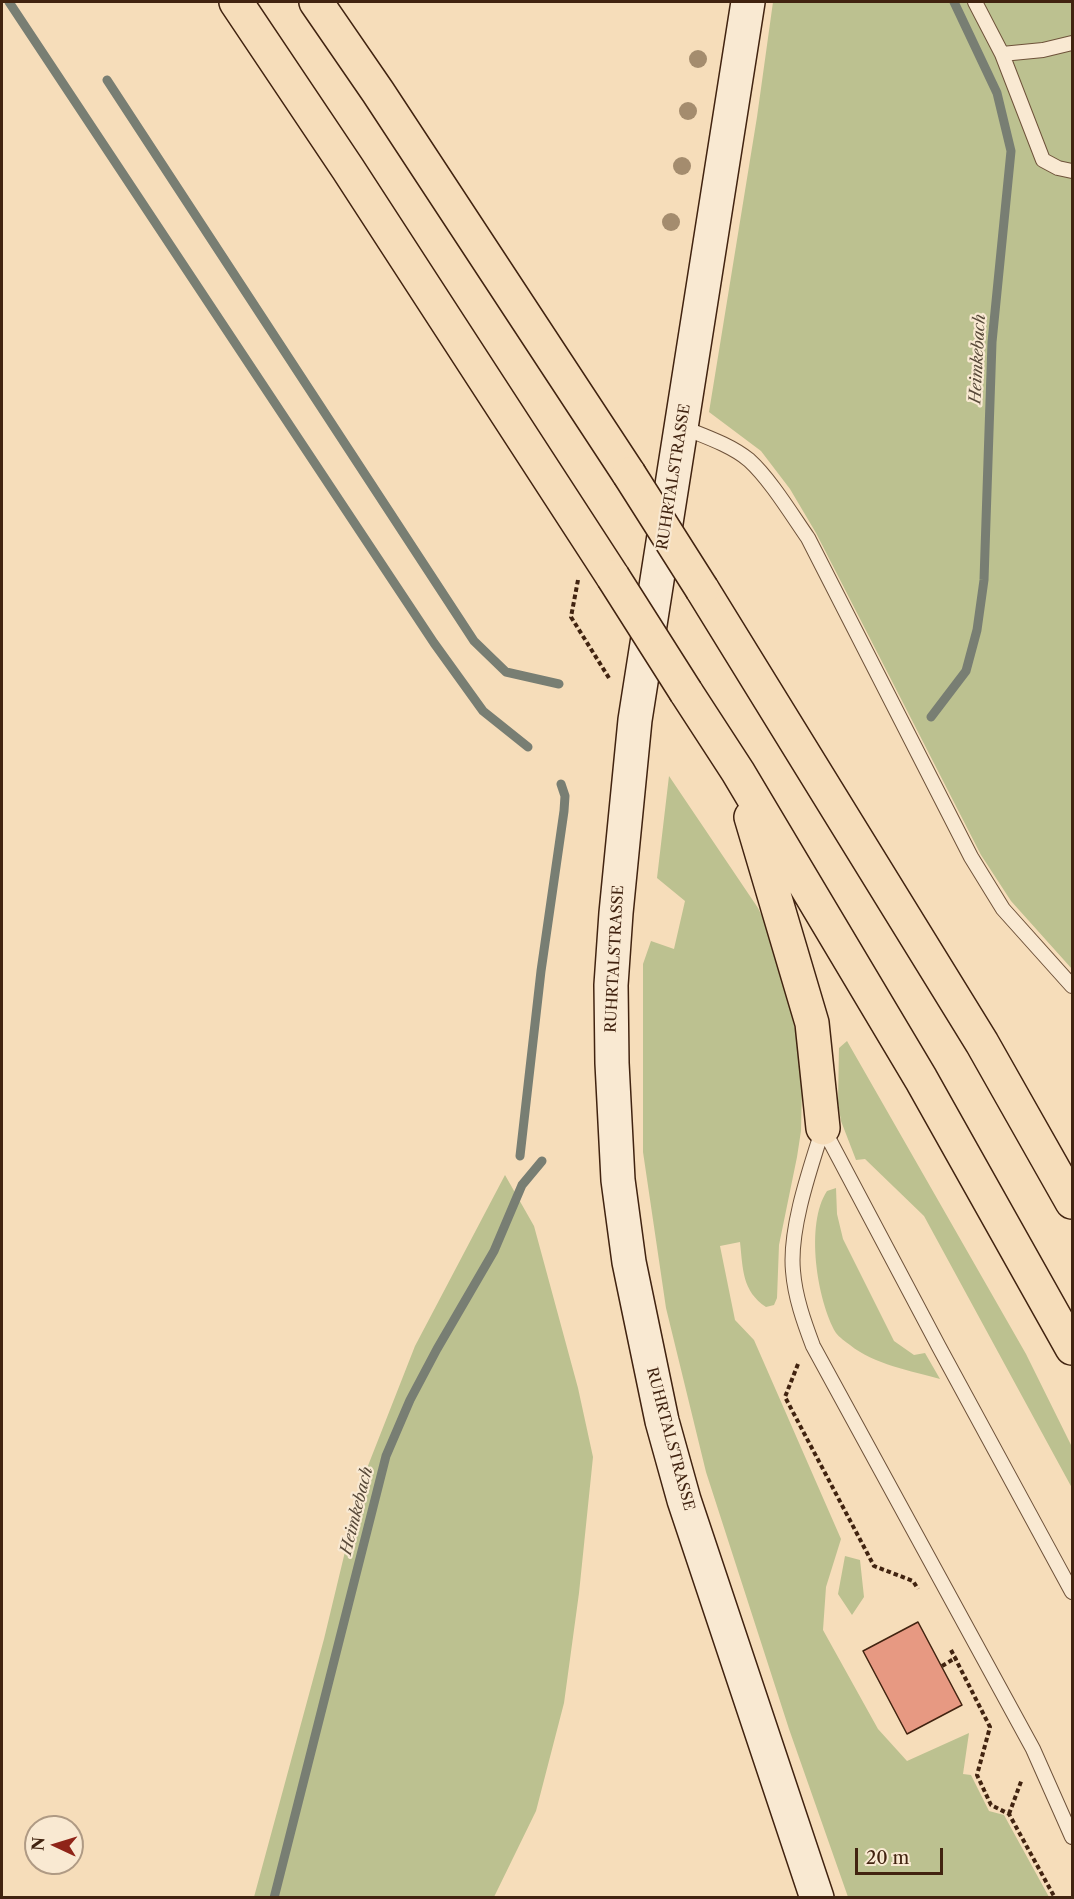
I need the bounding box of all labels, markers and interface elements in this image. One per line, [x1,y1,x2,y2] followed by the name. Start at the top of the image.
[966,314,990,404] water label: Heimkebach
[654,403,694,551] street label: RUHRTALSTRASSE
[602,885,628,1033] street label: RUHRTALSTRASSE
[642,1365,698,1513] street label: RUHRTALSTRASSE
[337,1465,377,1557] water label: Heimkebach
[24,1815,84,1875] north arrow
[28,1836,48,1852] text: N
[858,1836,946,1874] scale bar
[866,1847,909,1869] text: 20 m

